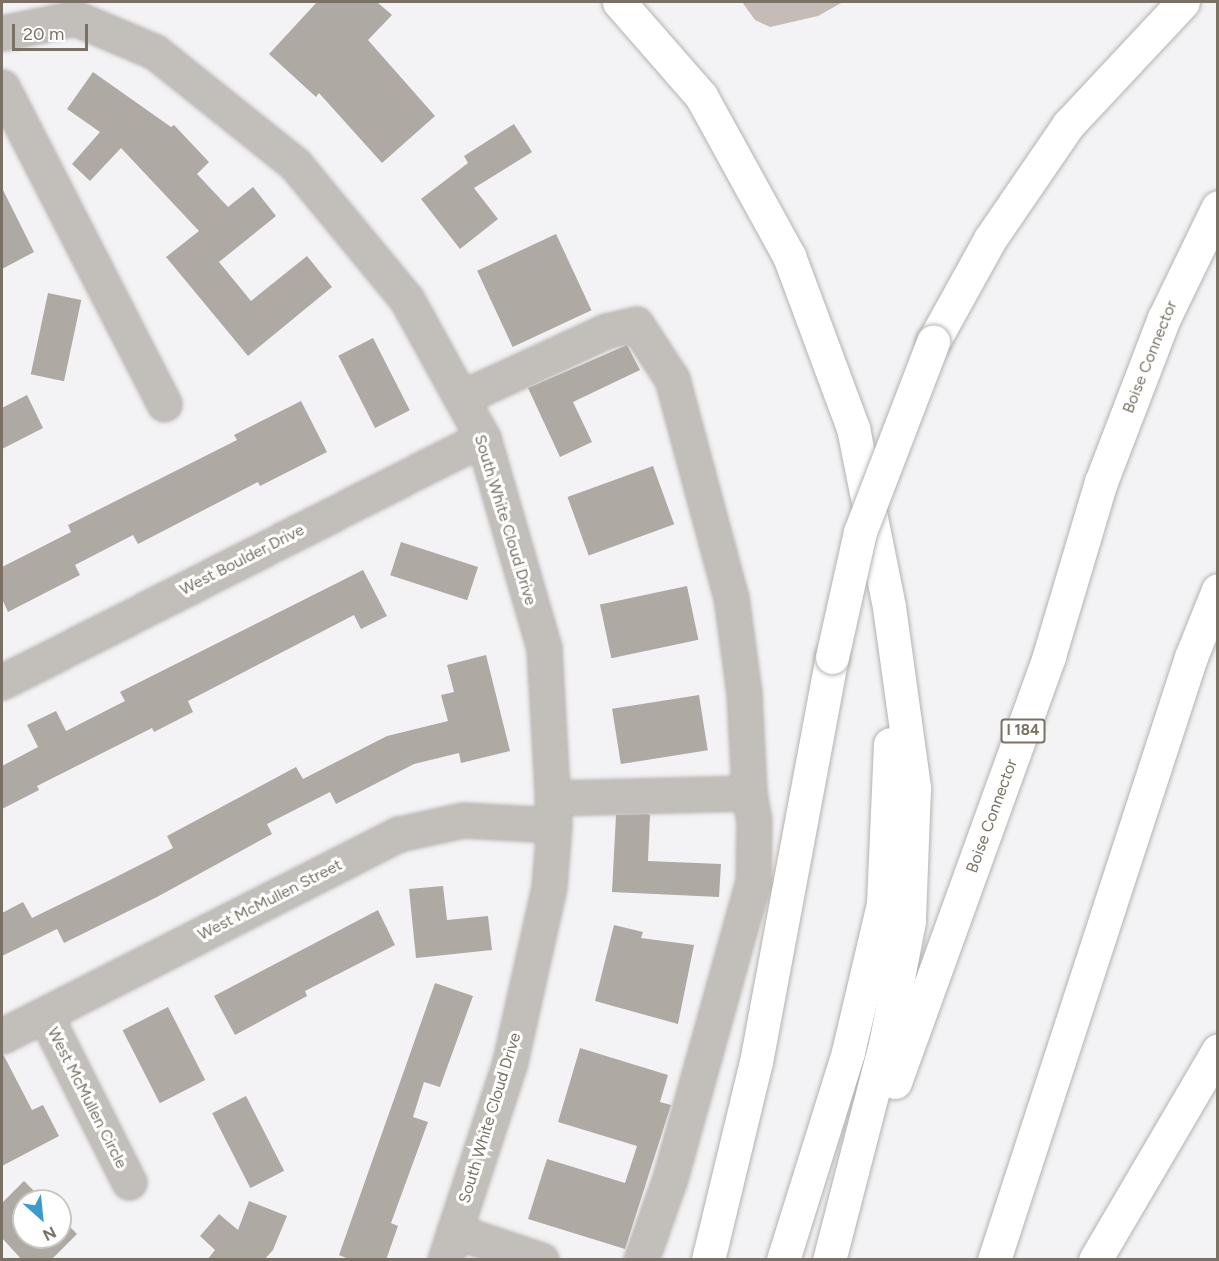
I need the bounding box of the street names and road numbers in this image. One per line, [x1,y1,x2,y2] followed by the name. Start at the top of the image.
[1119,298,1181,416] street label: Boise Connector
[470,432,540,608] street label: South White Cloud Drive
[177,520,307,600] street label: West Boulder Drive
[1000,719,1046,743] road number: I 184
[963,756,1021,876] street label: Boise Connector
[195,855,345,945] street label: West McMullen Street
[43,1024,131,1172] street label: West McMullen Circle
[455,1030,525,1206] street label: South White Cloud Drive

